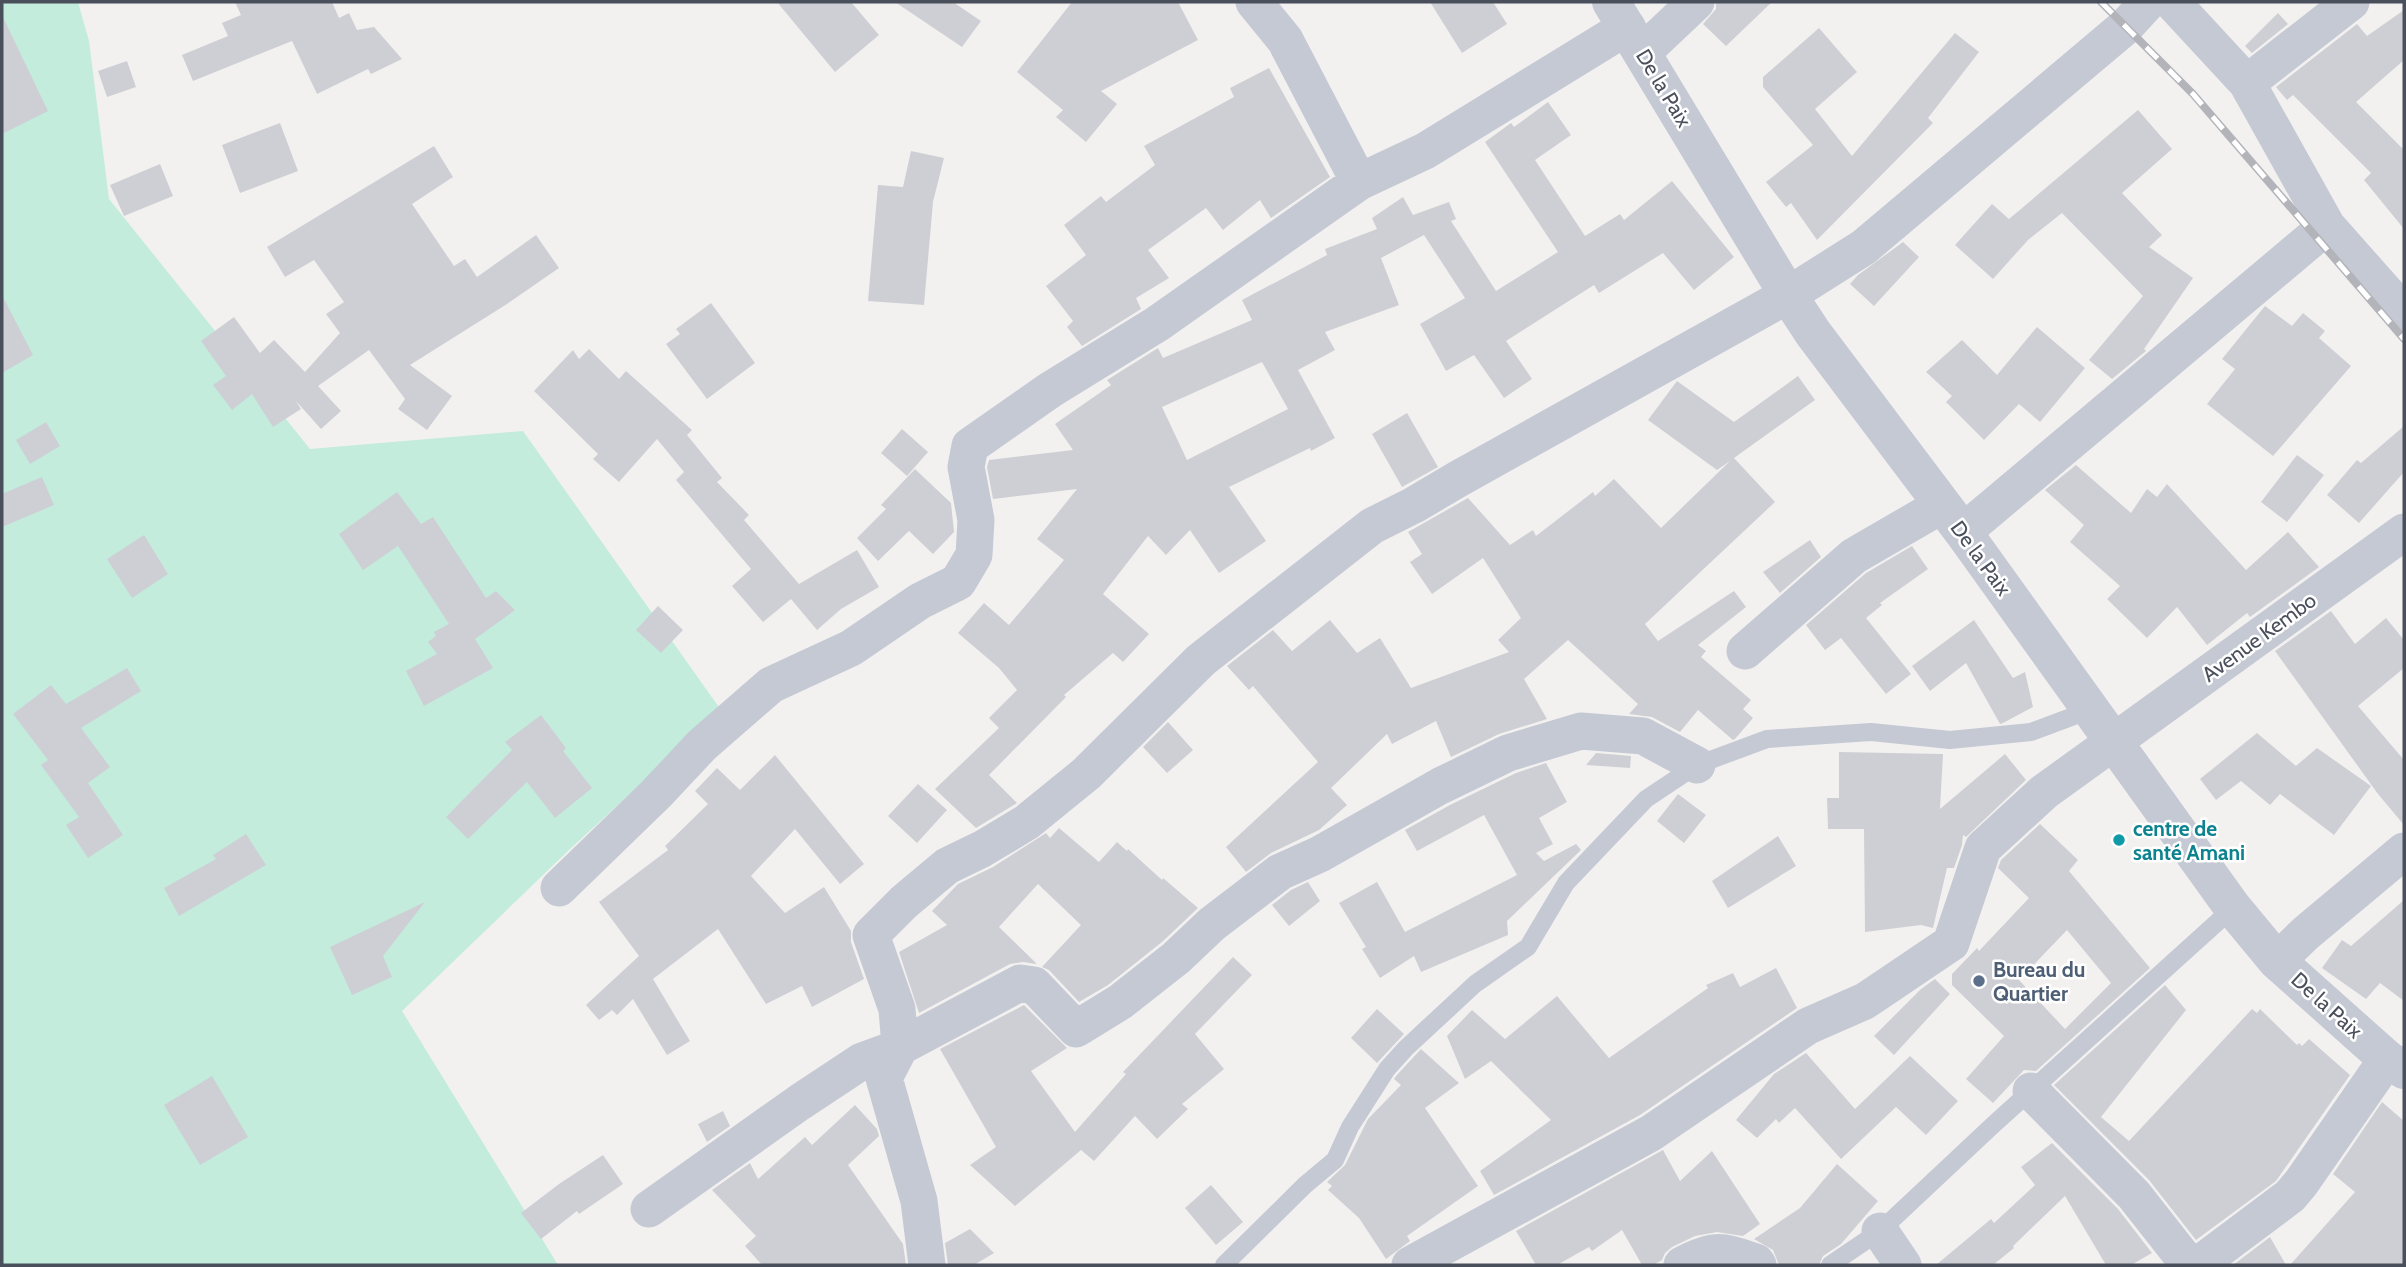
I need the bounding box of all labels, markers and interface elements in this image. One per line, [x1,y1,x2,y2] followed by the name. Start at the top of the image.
[1631,44,1697,132] street label: De la Paix
[1945,516,2017,600] street label: De la Paix
[2197,587,2321,687] street label: Avenue Kembo
[2133,816,2245,865] place label: centre de santé Amani
[2111,832,2127,848] marker: centre de santé Amani
[1993,957,2085,1006] place label: Bureau du Quartier
[2286,967,2368,1043] street label: De la Paix
[1971,973,1987,989] marker: Bureau du Quartier

